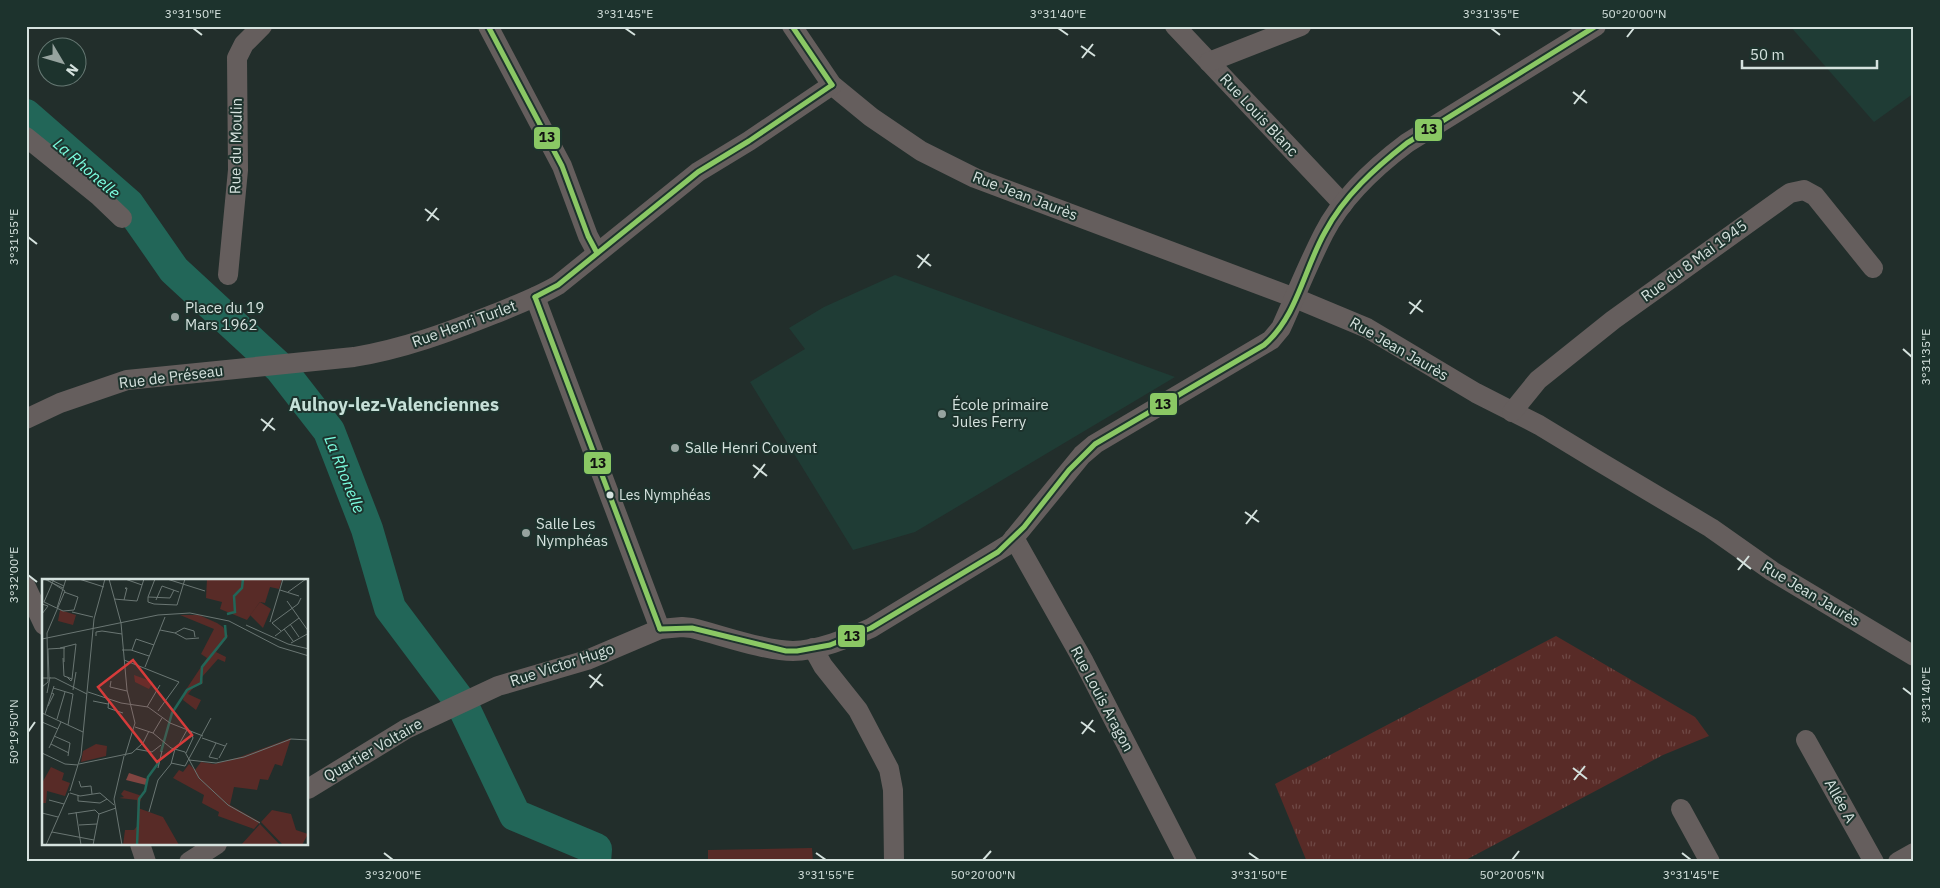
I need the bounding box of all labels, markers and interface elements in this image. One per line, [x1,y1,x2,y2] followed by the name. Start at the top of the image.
[165,6,221,21] text: 3°31'50"E
[597,6,653,21] text: 3°31'45"E
[1030,6,1086,21] text: 3°31'40"E
[1463,6,1519,21] text: 3°31'35"E
[1601,6,1667,21] text: 50°20'00"N
[38,38,88,88] north arrow
[1742,38,1878,70] scale bar
[1750,45,1785,64] text: 50 m
[62,60,82,80] text: N
[1216,69,1303,160] street label: Rue Louis Blanc
[225,98,246,194] street label: Rue du Moulin
[1414,118,1443,142] line badge: 13
[1421,120,1437,138] text: 13
[533,126,561,150] line badge: 13
[539,128,555,146] text: 13
[49,133,125,203] water label: La Rhonelle
[970,167,1080,224] street label: Rue Jean Jaurès
[6,209,21,265] text: 3°31'55"E
[1637,216,1751,306] street label: Rue du 8 Mai 1945
[409,296,519,351] street label: Rue Henri Turlet
[185,298,264,334] place label: Place du 19 Mars 1962
[169,311,181,323] marker: Place du 19 Mars 1962
[1346,313,1452,385] street label: Rue Jean Jaurès
[1918,329,1933,385] text: 3°31'35"E
[118,361,224,392] street label: Rue de Préseau
[1149,392,1178,416] line badge: 13
[289,393,499,416] district label: Aulnoy-lez-Valenciennes
[952,395,1049,431] place label: École primaire Jules Ferry
[1155,395,1171,413] text: 13
[936,408,948,420] marker: École primaire Jules Ferry
[320,432,370,516] water label: La Rhonelle
[685,438,817,457] place label: Salle Henri Couvent
[669,442,681,454] marker: Salle Henri Couvent
[583,451,612,475] line badge: 13
[590,454,606,472] text: 13
[619,486,711,504] place label: Les Nymphéas
[605,490,615,500] marker: Les Nymphéas
[536,514,608,550] place label: Salle Les Nymphéas
[520,527,532,539] marker: Salle Les Nymphéas
[6,547,21,603] text: 3°32'00"E
[1759,557,1864,630] street label: Rue Jean Jaurès
[42,579,309,846] inset map
[837,624,866,648] line badge: 13
[844,627,860,645] text: 13
[507,639,616,690] street label: Rue Victor Hugo
[1067,643,1138,755] street label: Rue Louis Aragon
[1918,667,1933,723] text: 3°31'40"E
[6,699,21,765] text: 50°19'50"N
[320,714,425,785] street label: Quartier Voltaire
[1821,775,1860,826] street label: Allée A
[365,867,421,882] text: 3°32'00"E
[798,867,854,882] text: 3°31'55"E
[950,867,1016,882] text: 50°20'00"N
[1231,867,1287,882] text: 3°31'50"E
[1479,867,1545,882] text: 50°20'05"N
[1663,867,1719,882] text: 3°31'45"E

